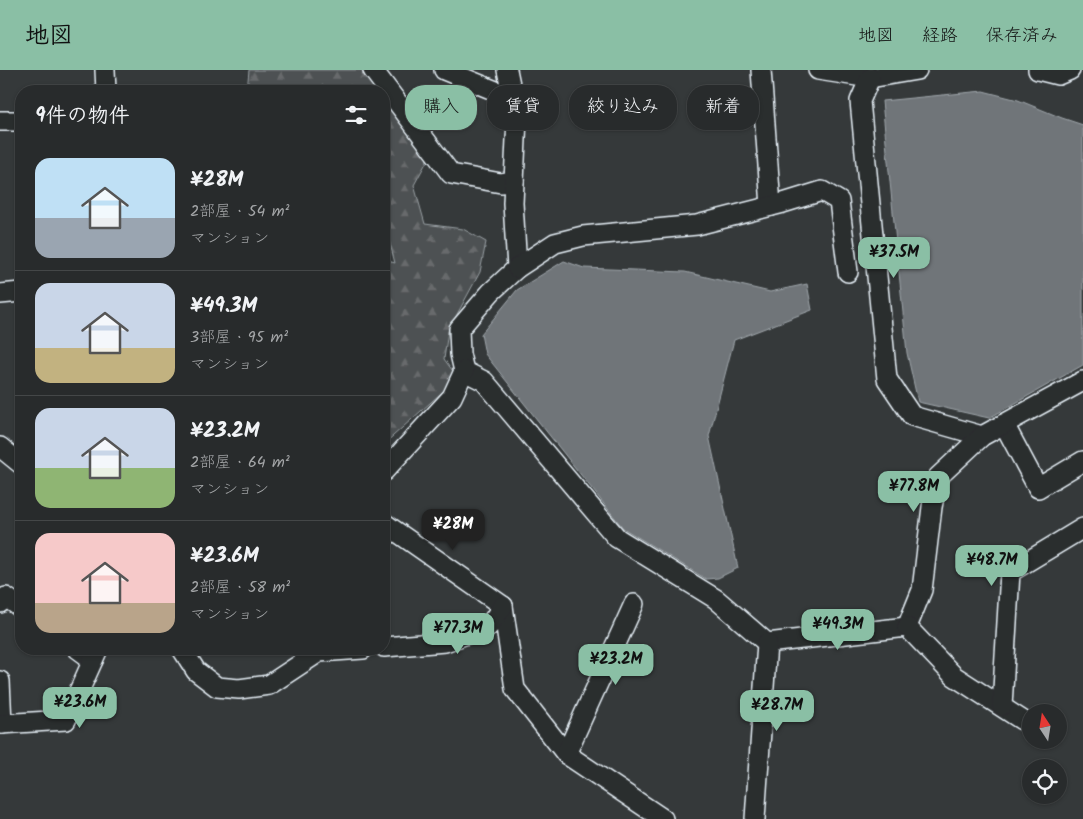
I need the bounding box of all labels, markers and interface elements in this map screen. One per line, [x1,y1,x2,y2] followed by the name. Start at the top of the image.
[25,17,73,56] text: 地図
[858,22,894,51] text: 地図
[922,22,958,51] text: 経路
[986,22,1058,51] text: 保存済み
[405,85,477,130] chip: 購入
[487,85,559,130] chip: 賃貸
[569,85,677,130] chip: 絞り込み
[687,85,759,130] chip: 新着
[35,100,130,133] text: 9件の物件
[342,101,370,129] icon: filters
[190,164,243,197] text: ¥28M
[75,178,135,238] icon: home
[190,199,289,224] text: 2部屋 · 54 m²
[190,226,269,251] text: マンション
[853,236,935,279] pin: ¥37.5M
[869,240,919,265] text: ¥37.5M
[190,290,257,323] text: ¥49.3M
[75,303,135,363] icon: home
[190,325,288,350] text: 3部屋 · 95 m²
[190,352,269,377] text: マンション
[190,415,260,448] text: ¥23.2M
[75,428,135,488] icon: home
[190,450,290,475] text: 2部屋 · 64 m²
[873,470,955,513] pin: ¥77.8M
[889,474,939,499] text: ¥77.8M
[190,477,269,502] text: マンション
[423,508,483,551] pin: ¥28M
[433,512,473,537] text: ¥28M
[190,540,259,573] text: ¥23.6M
[951,544,1033,587] pin: ¥48.7M
[966,548,1018,573] text: ¥48.7M
[75,553,135,613] icon: home
[190,575,290,600] text: 2部屋 · 58 m²
[190,602,269,627] text: マンション
[797,608,879,651] pin: ¥49.3M
[417,612,499,655] pin: ¥77.3M
[812,612,864,637] text: ¥49.3M
[433,616,483,641] text: ¥77.3M
[575,644,657,686] pin: ¥23.2M
[589,647,643,672] text: ¥23.2M
[39,686,121,729] pin: ¥23.6M
[54,690,106,715] text: ¥23.6M
[736,690,818,732] pin: ¥28.7M
[751,693,803,718] text: ¥28.7M
[1022,704,1068,749] north arrow
[1022,704,1067,804] map controls
[1022,759,1067,804] button: locate

